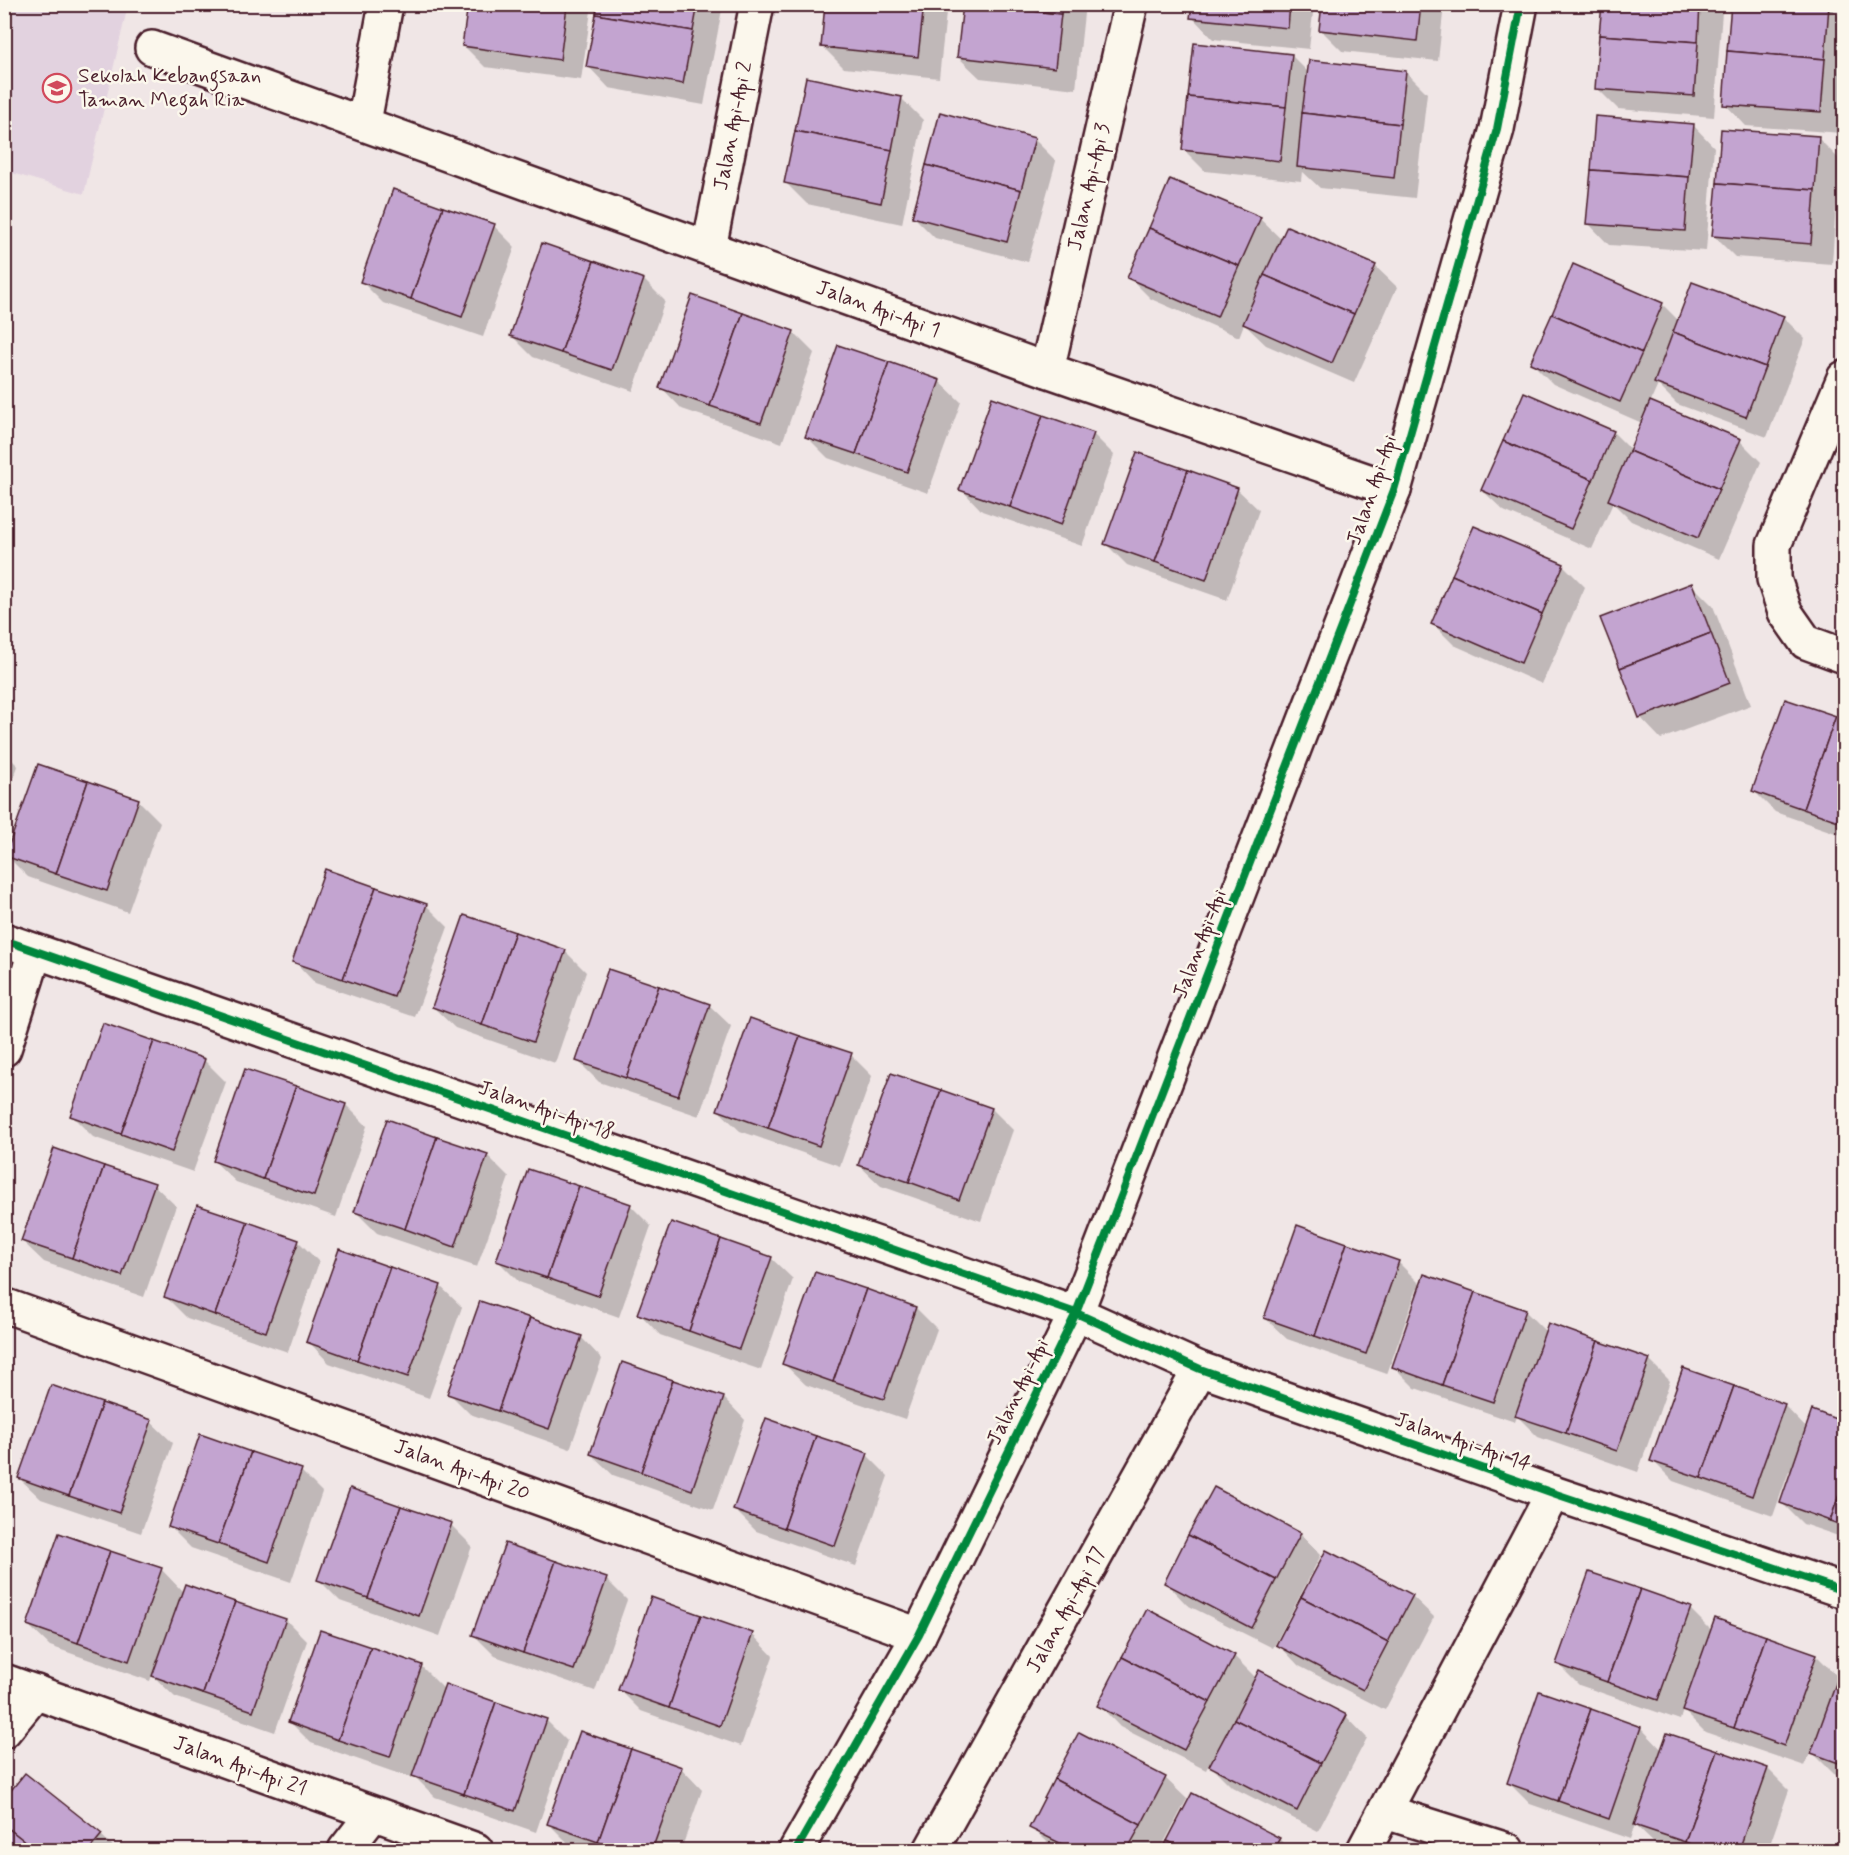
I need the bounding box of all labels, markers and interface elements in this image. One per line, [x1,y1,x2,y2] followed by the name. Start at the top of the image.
[707,59,760,193] street label: Jalan Api-Api 2
[78,62,261,116] place label: Sekolah Kebangsaan Taman Megah Ria
[41,72,73,104] school or university icon: Sekolah Kebangsaan Taman Megah Ria
[1061,120,1118,254] street label: Jalan Api-Api 3
[812,274,944,345] street label: Jalan Api-Api 1
[1340,431,1405,549] street label: Jalan Api-Api
[1166,885,1235,1003] street label: Jalan Api-Api
[474,1074,617,1147] street label: Jalan Api-Api 18
[980,1334,1057,1450] street label: Jalan Api-Api
[1391,1406,1535,1479] street label: Jalan Api-Api 14
[390,1432,534,1509] street label: Jalan Api-Api 20
[1020,1542,1113,1679] street label: Jalan Api-Api 17
[169,1729,310,1804] street label: Jalan Api-Api 21

